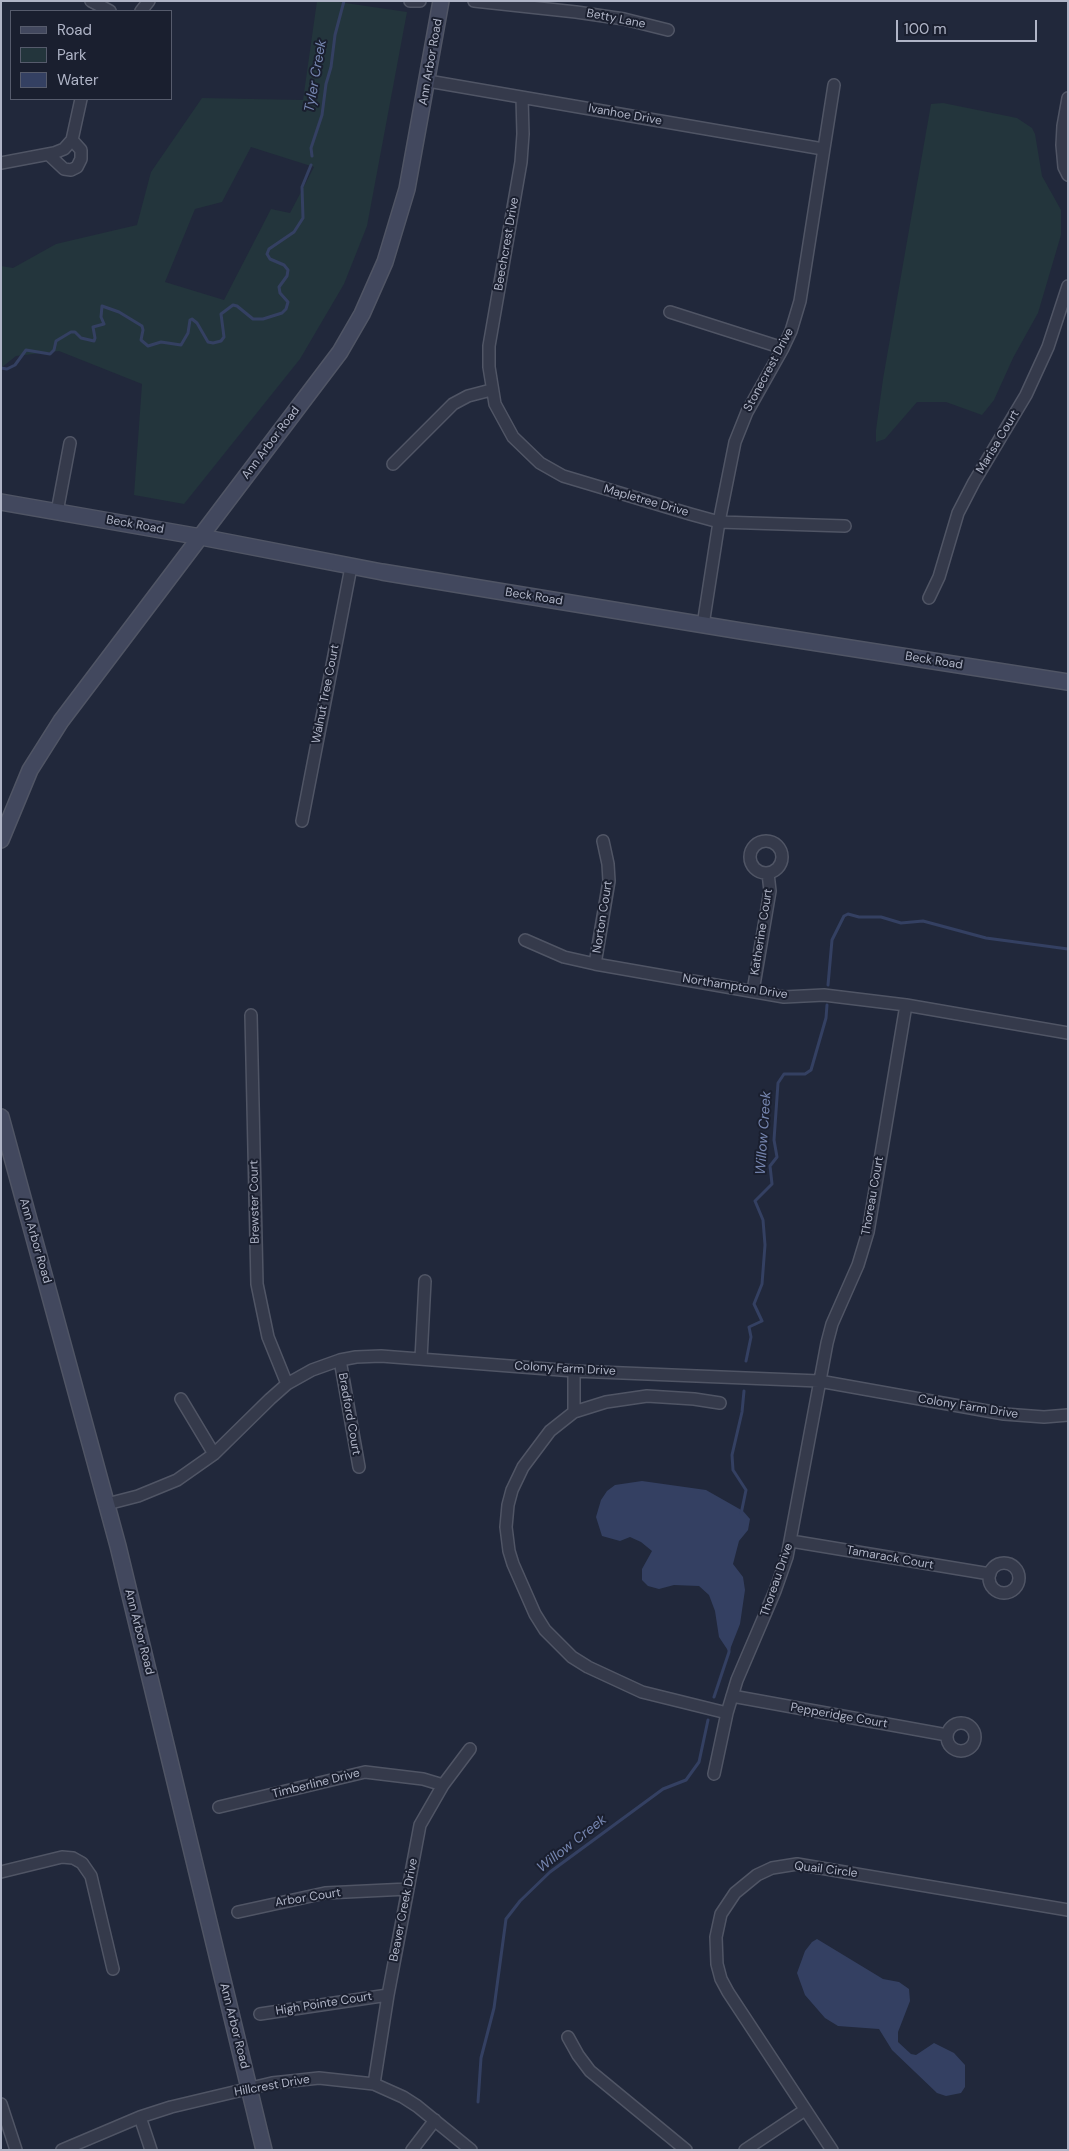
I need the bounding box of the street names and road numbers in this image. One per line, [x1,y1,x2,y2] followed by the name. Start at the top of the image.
[585,6,647,32] street label: Betty Lane
[416,18,446,106] street label: Ann Arbor Road
[587,101,663,129] street label: Ivanhoe Drive
[492,196,522,292] street label: Beechcrest Drive
[741,326,797,414] street label: Stonecrest Drive
[239,404,303,482] street label: Ann Arbor Road
[973,408,1023,476] street label: Marisa Court
[602,482,690,520] street label: Mapletree Drive
[105,513,165,537] street label: Beck Road
[504,585,564,609] street label: Beck Road
[309,643,343,745] street label: Walnut Tree Court
[904,649,964,673] street label: Beck Road
[590,880,616,954] street label: Norton Court
[748,888,776,976] street label: Katherine Court
[681,972,789,1002] street label: Northampton Drive
[859,1155,887,1237] street label: Thoreau Court
[247,1160,263,1244] street label: Brewster Court
[16,1197,54,1285] street label: Ann Arbor Road
[514,1359,616,1379] street label: Colony Farm Drive
[335,1372,363,1456] street label: Bradford Court
[917,1392,1019,1422] street label: Colony Farm Drive
[758,1541,796,1619] street label: Thoreau Drive
[845,1543,935,1573] street label: Tamarack Court
[121,1588,157,1676] street label: Ann Arbor Road
[789,1700,889,1732] street label: Pepperidge Court
[271,1766,361,1802] street label: Timberline Drive
[387,1857,421,1963] street label: Beaver Creek Drive
[794,1859,858,1881] street label: Quail Circle
[274,1886,342,1910] street label: Arbor Court
[216,1982,252,2070] street label: Ann Arbor Road
[275,1989,373,2019] street label: High Pointe Court
[233,2072,311,2100] street label: Hillcrest Drive

